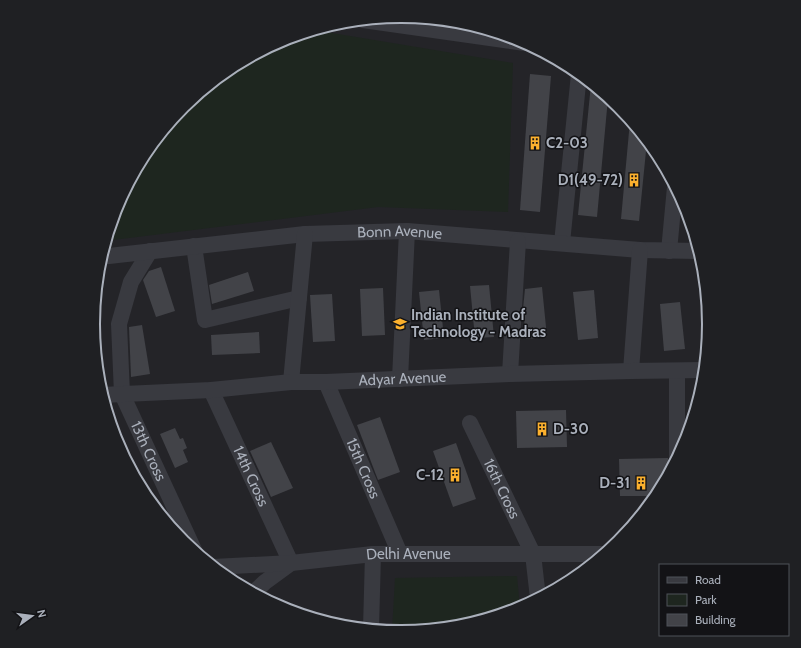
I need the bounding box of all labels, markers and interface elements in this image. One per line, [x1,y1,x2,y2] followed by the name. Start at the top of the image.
[546,134,588,152] place label: C2-03
[527,135,543,151] building icon: C2-03
[558,171,623,189] place label: D1(49-72)
[626,172,642,188] building icon: D1(49-72)
[357,222,443,243] street label: Bonn Avenue
[411,306,546,341] place label: Indian Institute of Technology - Madras
[392,316,408,332] school or university icon: Indian Institute of Technology - Madras
[358,368,447,390] street label: Adyar Avenue
[127,418,170,484] street label: 13th Cross
[553,420,589,438] place label: D-30
[534,421,550,437] building icon: D-30
[342,435,384,501] street label: 15th Cross
[229,443,273,509] street label: 14th Cross
[480,456,524,522] street label: 16th Cross
[416,466,444,484] place label: C-12
[447,467,463,483] building icon: C-12
[599,474,630,492] place label: D-31
[633,475,649,491] building icon: D-31
[365,545,451,564] street label: Delhi Avenue
[659,564,789,636] legend
[695,572,721,587] text: Road
[695,592,717,607] text: Park
[12,596,52,636] north arrow
[34,608,49,619] text: N
[695,612,737,627] text: Building

